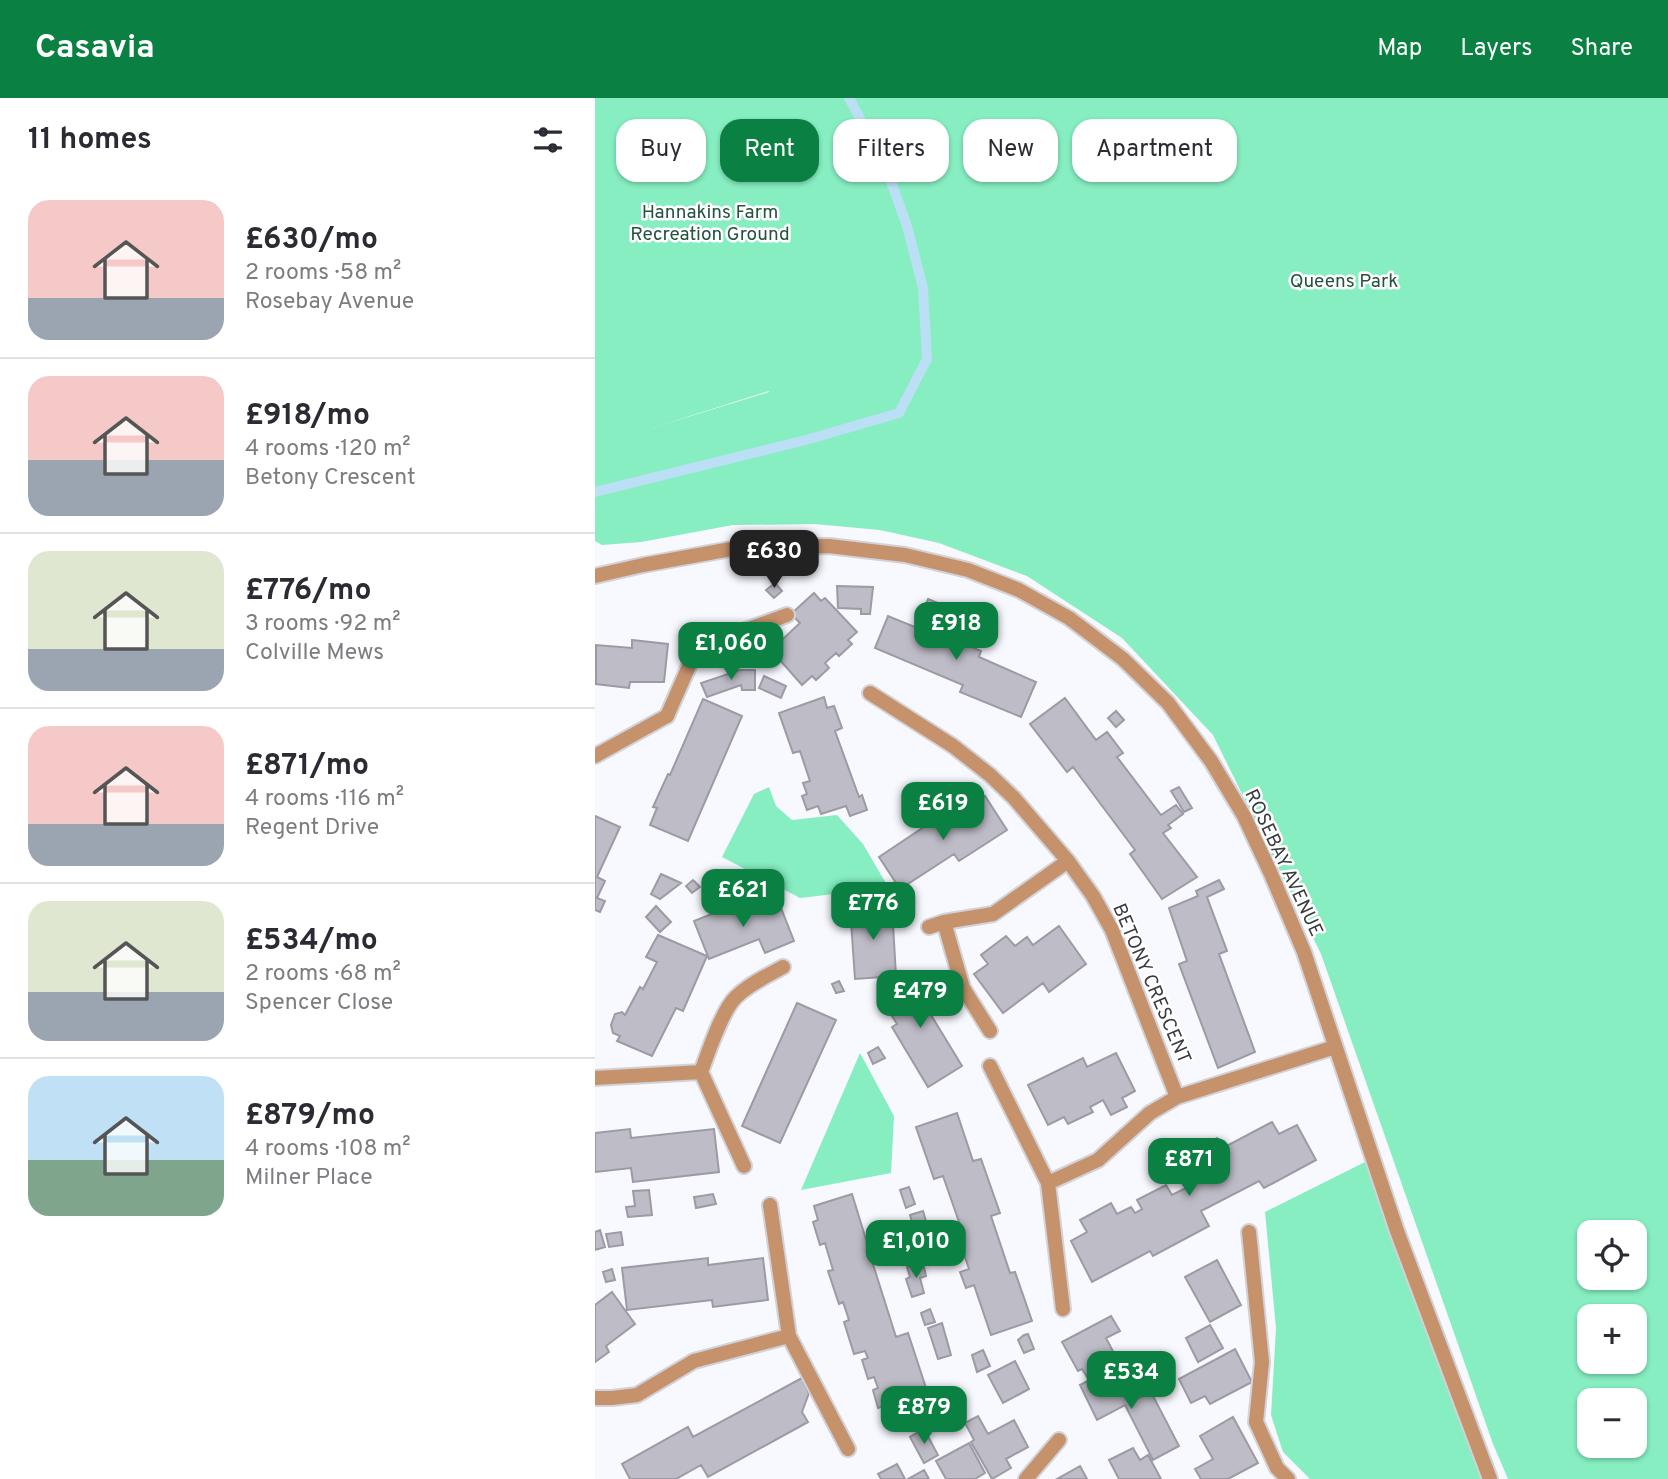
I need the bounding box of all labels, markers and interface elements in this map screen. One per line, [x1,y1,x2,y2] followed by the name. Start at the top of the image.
[35,28,155,70] text: Casavia
[1377,34,1422,64] text: Map
[1460,34,1532,64] text: Layers
[1570,34,1633,64] text: Share
[616,119,706,182] chip: Buy
[720,119,819,182] chip: Rent
[833,119,949,182] chip: Filters
[963,119,1058,182] chip: New
[1072,119,1237,182] chip: Apartment
[529,121,567,159] icon: filters
[28,122,152,159] text: 11 homes
[630,201,790,247] park label: Hannakins Farm Recreation Ground
[245,222,378,259] text: £630/mo
[84,228,168,312] icon: home
[245,259,401,288] text: 2 rooms · 58 m²
[1290,270,1398,294] park label: Queens Park
[245,288,414,317] text: Rosebay Avenue
[245,398,370,435] text: £918/mo
[84,404,168,488] icon: home
[245,435,411,464] text: 4 rooms · 120 m²
[245,464,416,493] text: Betony Crescent
[733,531,815,590] pin: £630
[746,538,802,567] text: £630
[245,573,371,610] text: £776/mo
[84,579,168,663] icon: home
[915,602,997,662] pin: £918
[245,610,401,639] text: 3 rooms · 92 m²
[930,610,982,639] text: £918
[674,622,788,682] pin: £1,060
[694,630,768,659] text: £1,060
[245,639,384,668] text: Colville Mews
[245,748,369,785] text: £871/mo
[84,754,168,838] icon: home
[902,782,984,842] pin: £619
[245,785,404,814] text: 4 rooms · 116 m²
[1238,786,1328,940] street label: ROSEBAY AVENUE
[917,790,969,819] text: £619
[245,814,379,843] text: Regent Drive
[702,870,784,929] pin: £621
[717,877,769,906] text: £621
[832,882,914,942] pin: £776
[847,890,899,919] text: £776
[1106,900,1196,1068] street label: BETONY CRESCENT
[245,923,378,960] text: £534/mo
[84,929,168,1013] icon: home
[245,960,401,989] text: 2 rooms · 68 m²
[879,970,961,1030] pin: £479
[892,978,948,1007] text: £479
[245,989,393,1018] text: Spencer Close
[245,1098,375,1135] text: £879/mo
[84,1104,168,1188] icon: home
[245,1135,411,1164] text: 4 rooms · 108 m²
[1148,1138,1230,1198] pin: £871
[1164,1146,1214,1175] text: £871
[245,1164,373,1193] text: Milner Place
[859,1220,973,1280] pin: £1,010
[1577,1220,1647,1458] map controls
[1577,1220,1647,1290] button: locate
[882,1228,950,1257] text: £1,010
[1577,1304,1647,1374] button: +
[1090,1352,1172,1411] pin: £534
[1103,1359,1159,1388] text: £534
[883,1386,965,1446] pin: £879
[1577,1388,1647,1458] button: −
[897,1394,951,1423] text: £879

